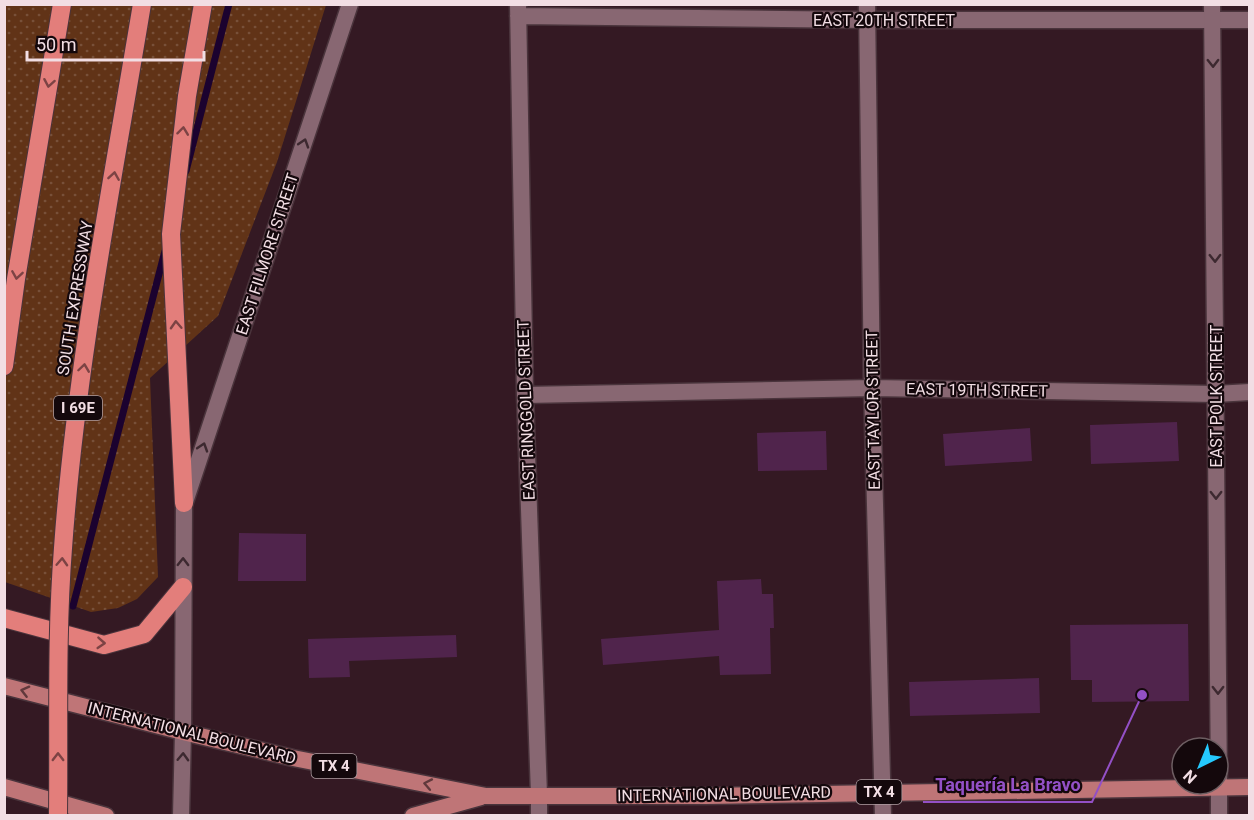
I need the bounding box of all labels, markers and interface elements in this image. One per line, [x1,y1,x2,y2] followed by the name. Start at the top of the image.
[813,11,955,30] street label: EAST 20TH STREET
[27,24,204,62] scale bar
[36,34,76,55] text: 50 m
[1207,58,1219,67] one-way arrow
[43,78,56,88] one-way arrow
[177,126,189,136] one-way arrow
[297,138,309,149] one-way arrow
[232,170,302,337] street label: EAST FILMORE STREET
[107,171,119,180] one-way arrow
[53,219,97,377] street label: SOUTH EXPRESSWAY
[1209,253,1221,262] one-way arrow
[11,270,24,280] one-way arrow
[513,319,539,501] street label: EAST RINGGOLD STREET
[170,321,183,330] one-way arrow
[1207,324,1226,467] street label: EAST POLK STREET
[862,329,884,490] street label: EAST TAYLOR STREET
[77,364,89,373] one-way arrow
[906,379,1049,401] street label: EAST 19TH STREET
[54,396,102,420] road number: I 69E
[195,442,208,453] one-way arrow
[1210,490,1222,499] one-way arrow
[55,558,68,567] one-way arrow
[177,558,190,567] one-way arrow
[97,636,106,649] one-way arrow
[1212,685,1224,694] one-way arrow
[20,686,30,699] one-way arrow
[86,698,298,768] street label: INTERNATIONAL BOULEVARD
[1170,736,1230,796] north arrow
[52,753,64,762] one-way arrow
[176,753,189,762] one-way arrow
[312,754,356,778] road number: TX 4
[923,766,1092,802] callout: Taquería La Bravo
[1180,766,1201,787] text: N
[935,774,1081,795] text: Taquería La Bravo
[424,778,434,791] one-way arrow
[856,780,902,804] road number: TX 4
[617,783,831,805] street label: INTERNATIONAL BOULEVARD

